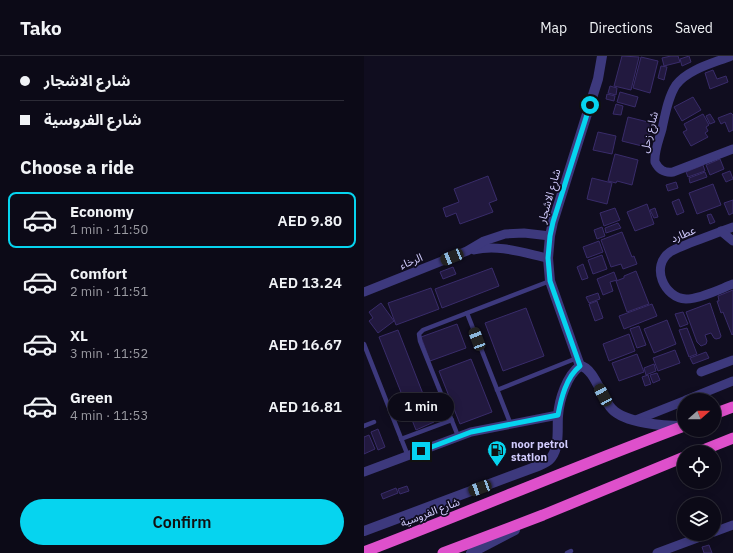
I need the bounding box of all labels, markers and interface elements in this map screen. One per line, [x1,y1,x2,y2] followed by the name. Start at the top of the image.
[20,16,62,40] text: Tako
[540,19,567,37] text: Map
[589,19,653,37] text: Directions
[675,19,713,37] text: Saved
[44,71,131,90] text: شارع الاشجار
[581,96,599,114] route start
[44,110,141,129] text: شارع الفروسية
[637,110,662,154] street label: شارع زحل
[20,156,134,179] text: Choose a ride
[534,167,564,226] street label: شارع الاشجار
[22,202,58,238] icon: car
[70,202,134,221] text: Economy
[278,211,342,230] text: AED 9.80
[70,221,148,238] text: 1 min · 11:50
[669,223,698,245] street label: عطارد
[439,247,465,267] car
[397,250,425,272] street label: الرخاء
[22,264,58,300] icon: car
[70,264,127,283] text: Comfort
[269,273,342,292] text: AED 13.24
[70,283,148,300] text: 2 min · 11:51
[22,326,58,362] icon: car
[70,326,88,345] text: XL
[467,326,487,352] car
[269,335,342,354] text: AED 16.67
[70,345,148,362] text: 3 min · 11:52
[592,382,614,408] car
[22,388,58,424] icon: car
[70,388,113,407] text: Green
[388,393,454,421] callout: 1 min
[677,393,721,437] north arrow
[677,393,721,541] map controls
[269,397,342,416] text: AED 16.81
[404,398,438,415] text: 1 min
[70,407,148,424] text: 4 min · 11:53
[511,437,569,464] place label: noor petrol station
[486,439,508,467] fuel station icon: noor petrol station
[412,442,430,460] route end
[677,445,721,489] button: locate
[467,478,493,498] car
[398,494,462,531] street label: شارع الفروسية
[677,497,721,541] button: layers
[20,499,344,545] button: Confirm

